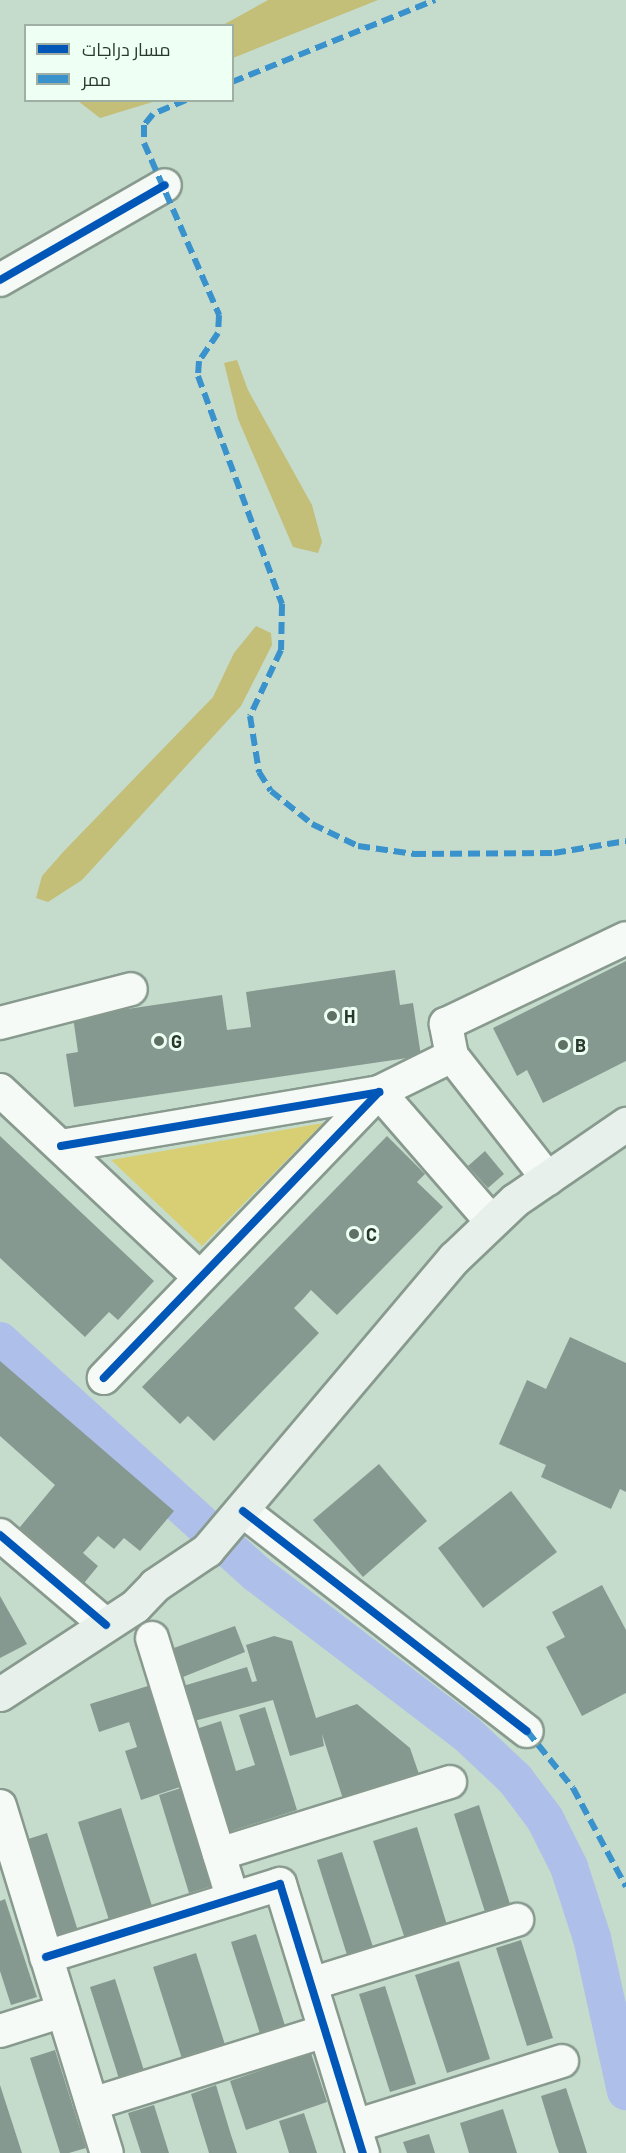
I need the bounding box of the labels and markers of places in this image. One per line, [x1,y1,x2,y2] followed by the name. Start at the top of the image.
[344,1005,355,1027] place label: H
[325,1009,339,1023] marker: H
[171,1030,182,1052] place label: G
[152,1034,166,1048] marker: G
[575,1034,586,1056] place label: B
[556,1038,570,1052] marker: B
[366,1223,377,1245] place label: C
[347,1227,361,1241] marker: C

